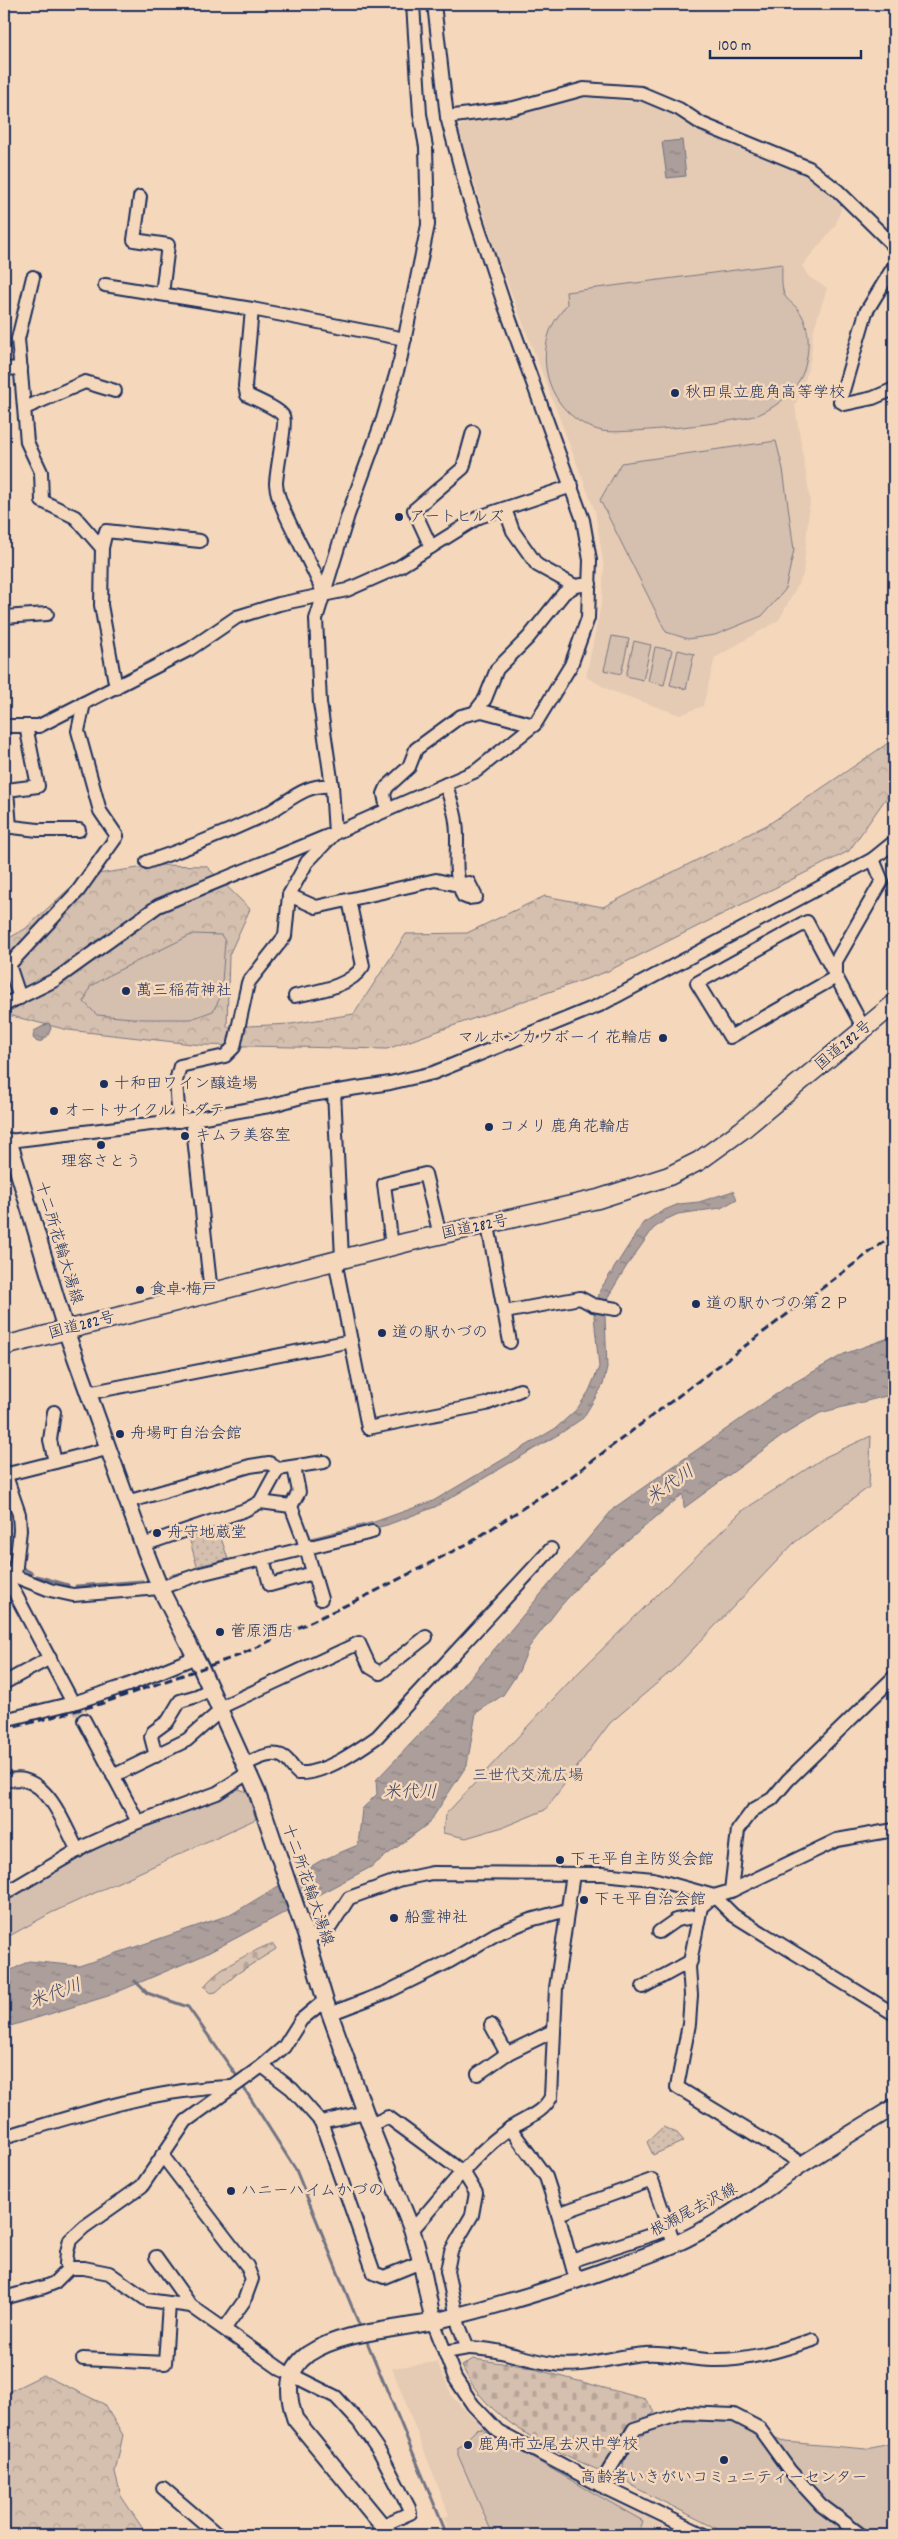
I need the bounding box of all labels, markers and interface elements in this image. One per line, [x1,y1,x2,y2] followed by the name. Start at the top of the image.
[710,28,862,60] scale bar
[718,36,751,58] text: 100 m
[685,382,845,405] place label: 秋田県立鹿角高等学校
[669,387,681,399] marker: 秋田県立鹿角高等学校
[409,506,504,529] place label: アートヒルズ
[393,511,405,523] marker: アートヒルズ
[136,980,232,1003] place label: 萬三稲荷神社
[120,985,132,997] marker: 萬三稲荷神社
[810,1015,878,1077] street label: 国道282号
[458,1027,653,1050] place label: マルホンカウボーイ 花輪店
[657,1032,669,1044] marker: マルホンカウボーイ 花輪店
[114,1073,258,1096] place label: 十和田ワイン醸造場
[98,1078,110,1090] marker: 十和田ワイン醸造場
[64,1100,225,1123] place label: オートサイクル トダテ
[48,1105,60,1117] marker: オートサイクル トダテ
[499,1116,631,1139] place label: コメリ 鹿角花輪店
[483,1121,495,1133] marker: コメリ 鹿角花輪店
[195,1125,291,1148] place label: キムラ美容室
[179,1130,191,1142] marker: キムラ美容室
[95,1139,107,1151] marker: 理容さとう
[61,1151,141,1174] place label: 理容さとう
[28,1178,88,1308] street label: 十二所花輪大湯線
[439,1210,511,1246] street label: 国道282号
[150,1279,218,1302] place label: 食卓 梅戸
[134,1284,146,1296] marker: 食卓 梅戸
[706,1293,850,1316] place label: 道の駅かづの第２Ｐ
[690,1298,702,1310] marker: 道の駅かづの第２Ｐ
[46,1306,118,1346] street label: 国道282号
[392,1322,488,1345] place label: 道の駅かづの
[376,1327,388,1339] marker: 道の駅かづの
[130,1423,242,1446] place label: 舟場町自治会館
[114,1428,126,1440] marker: 舟場町自治会館
[642,1460,700,1512] water label: 米代川
[167,1522,247,1545] place label: 舟守地蔵堂
[151,1527,163,1539] marker: 舟守地蔵堂
[230,1621,294,1644] place label: 菅原酒店
[214,1626,226,1638] marker: 菅原酒店
[472,1765,584,1788] park label: 三世代交流広場
[383,1781,437,1806] water label: 米代川
[275,1821,339,1949] street label: 十二所花輪大湯線
[570,1849,714,1872] place label: 下モ平自主防災会館
[554,1854,566,1866] marker: 下モ平自主防災会館
[594,1889,706,1912] place label: 下モ平自治会館
[578,1894,590,1906] marker: 下モ平自治会館
[404,1907,468,1930] place label: 船霊神社
[388,1912,400,1924] marker: 船霊神社
[26,1974,86,2016] water label: 米代川
[646,2178,742,2244] street label: 根瀬尾去沢線
[241,2180,384,2203] place label: ハニーハイムかづの
[225,2185,237,2197] marker: ハニーハイムかづの
[478,2434,638,2457] place label: 鹿角市立尾去沢中学校
[462,2439,474,2451] marker: 鹿角市立尾去沢中学校
[718,2454,730,2466] marker: 高齢者いきがいコミュニティーセンター
[580,2467,868,2490] place label: 高齢者いきがいコミュニティーセンター

